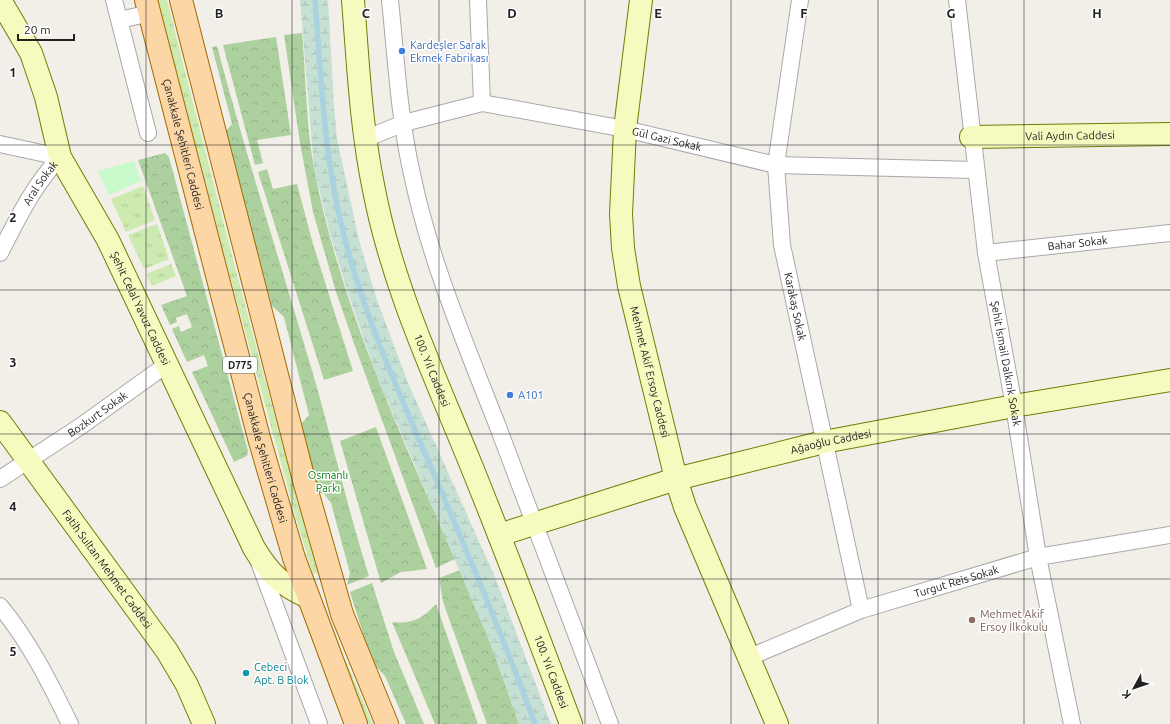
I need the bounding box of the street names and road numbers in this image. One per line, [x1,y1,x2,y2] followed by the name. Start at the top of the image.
[161,77,206,211] street label: Çanakkale Şehitleri Caddesi
[631,125,703,153] street label: Gül Gazi Sokak
[1025,129,1115,142] street label: Vali Aydın Caddesi
[21,158,60,207] street label: Aral Sokak
[1047,234,1109,252] street label: Bahar Sokak
[108,250,172,367] street label: Şehit Celal Yavuz Caddesi
[782,271,809,342] street label: Karakaş Sokak
[989,300,1023,427] street label: Şehit İsmail Dalkırık Sokak
[628,305,672,439] street label: Mehmet Akif Ersoy Caddesi
[412,332,452,409] street label: 100. Yıl Caddesi
[223,357,257,373] road number: D775
[65,389,130,439] street label: Bozkurt Sokak
[241,391,289,524] street label: Çanakkale Şehitleri Caddesi
[789,427,872,456] street label: Ağaoğlu Caddesi
[60,507,154,631] street label: Fatih Sultan Mehmet Caddesi
[913,563,1000,600] street label: Turgut Reis Sokak
[532,633,571,710] street label: 100. Yıl Caddesi

